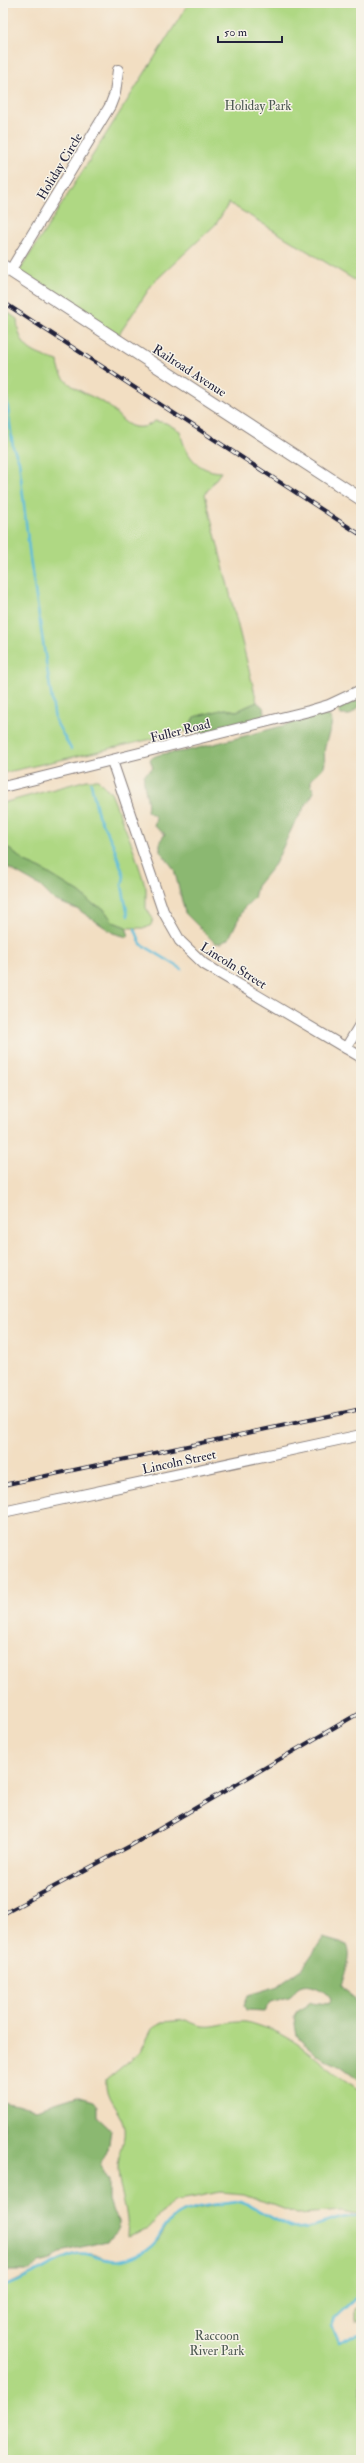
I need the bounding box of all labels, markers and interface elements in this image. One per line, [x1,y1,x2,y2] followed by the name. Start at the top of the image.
[218,18,282,44] scale bar
[224,25,248,40] text: 50 m
[224,98,292,115] park label: Holiday Park
[34,130,87,203] street label: Holiday Circle
[150,341,230,401] street label: Railroad Avenue
[149,716,213,746] street label: Fuller Road
[197,939,270,993] street label: Lincoln Street
[141,1446,218,1478] street label: Lincoln Street
[190,2328,245,2359] park label: Raccoon River Park

